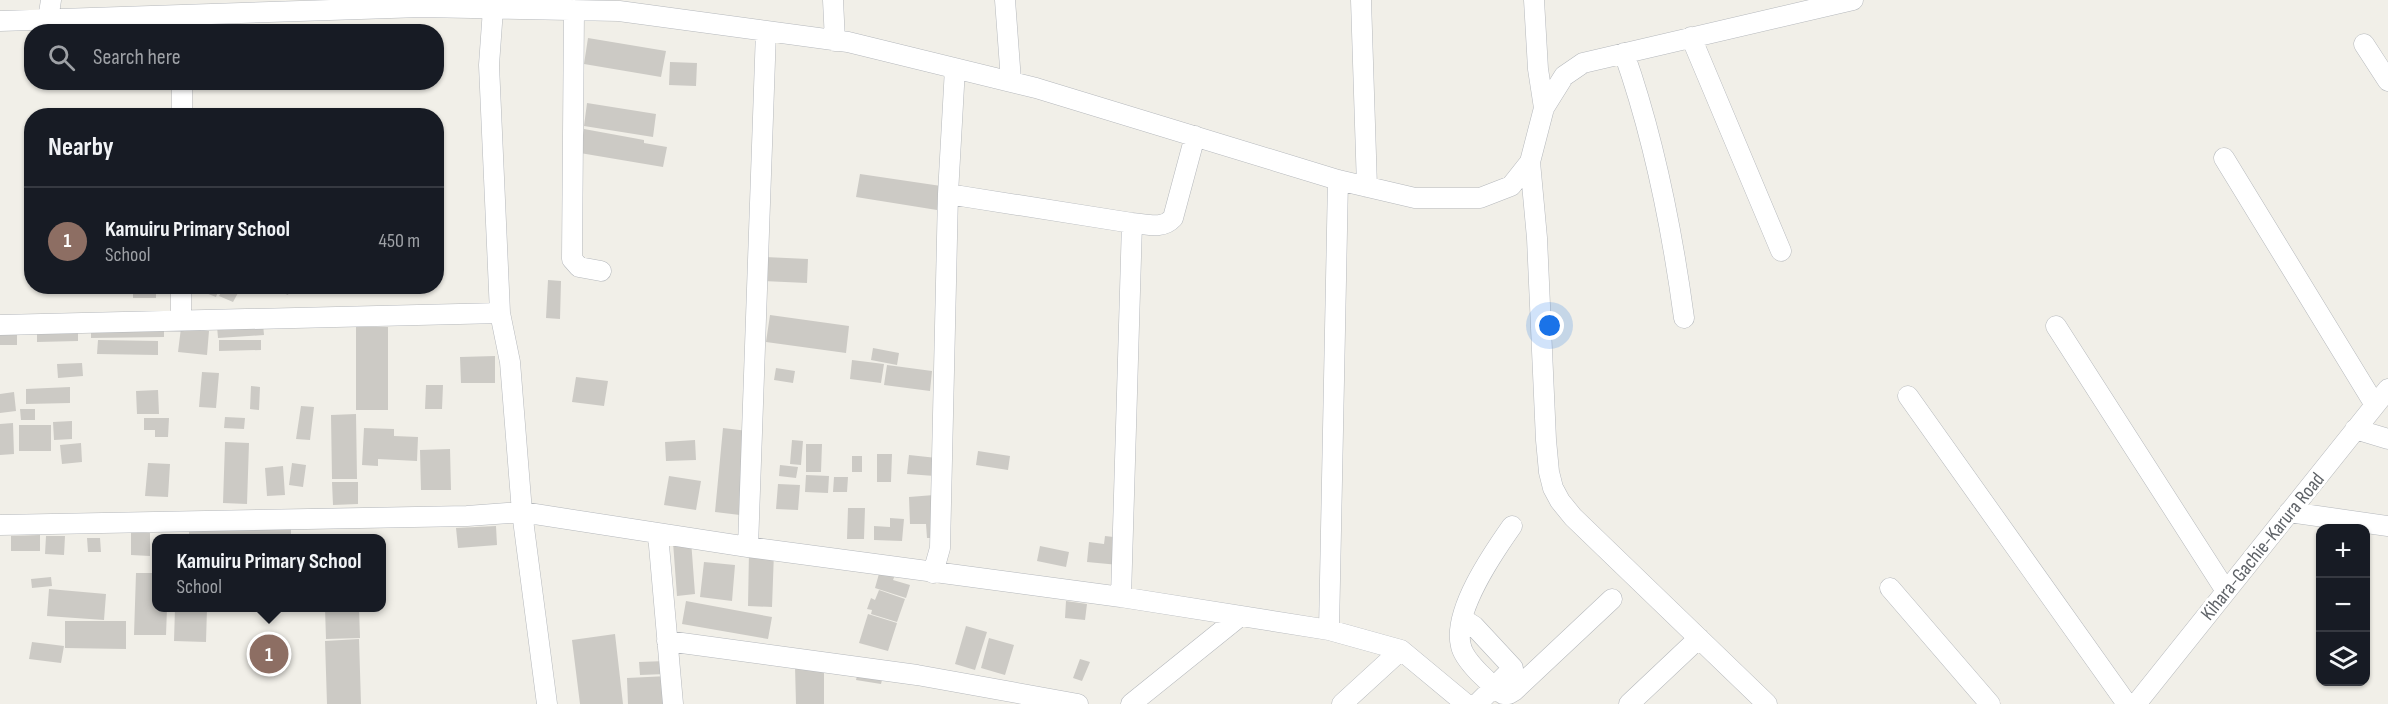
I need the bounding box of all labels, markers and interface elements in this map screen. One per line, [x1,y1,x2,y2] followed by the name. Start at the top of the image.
[24,24,444,90] search box
[45,41,78,74] icon: search
[93,44,180,71] text: Search here
[48,132,114,163] text: Nearby
[105,216,290,243] text: Kamuiru Primary School
[64,229,71,253] text: 1
[379,229,420,253] text: 450 m
[105,243,150,267] text: School
[1535,311,1564,340] your location
[2196,468,2330,625] street label: Kihara-Gachie-Karura Road
[2316,524,2370,686] map controls
[2316,524,2370,578] button: +
[152,534,386,612] popup
[176,548,362,575] text: Kamuiru Primary School
[176,575,222,599] text: School
[2316,578,2370,632] button: −
[250,632,288,676] pin: 1
[2316,632,2370,686] button: layers

